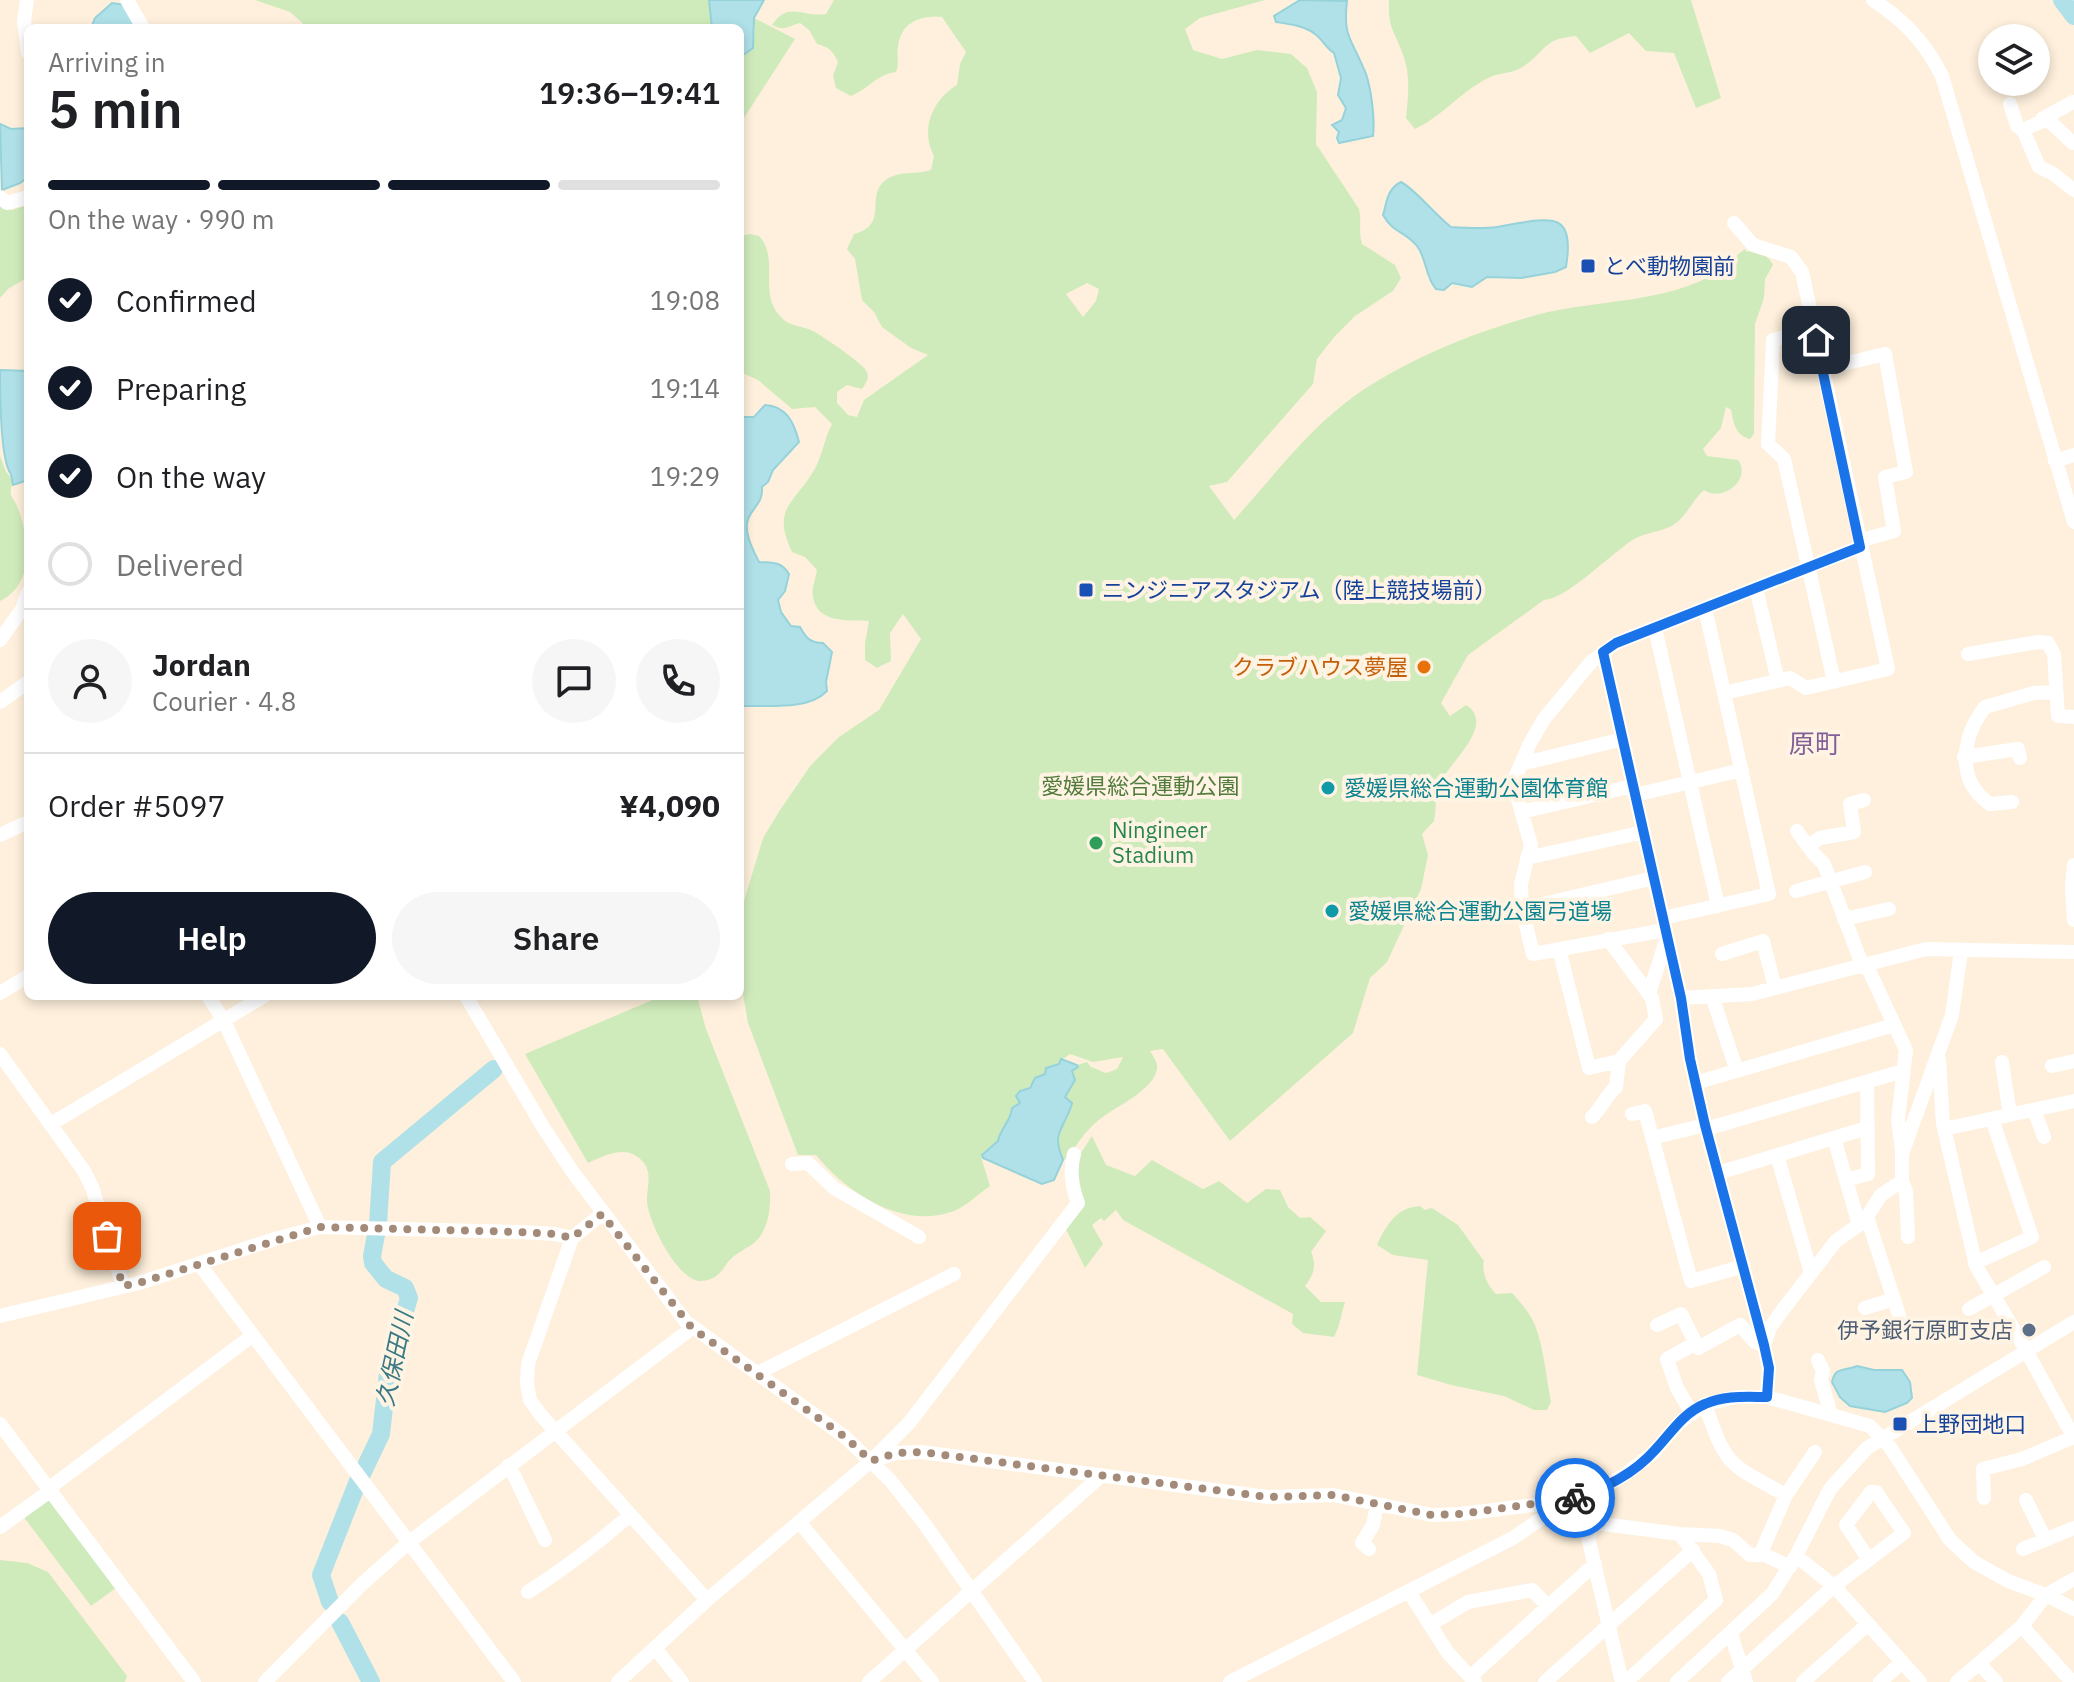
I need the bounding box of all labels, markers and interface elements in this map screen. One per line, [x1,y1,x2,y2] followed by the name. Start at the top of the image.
[1978,24,2050,96] map controls
[1978,24,2050,96] button: layers
[48,45,165,79] text: Arriving in
[539,73,720,112] text: 19:36–19:41
[48,75,183,142] text: 5 min
[48,202,274,236] text: On the way · 990 m
[1604,251,1735,280] place label: とべ動物園前
[1579,257,1597,275] marker: とべ動物園前
[48,278,92,322] icon: check
[116,281,257,320] text: Confirmed
[650,283,720,317] text: 19:08
[1782,306,1850,374] pin
[1794,318,1838,362] icon: home
[48,366,92,410] icon: check
[116,369,246,408] text: Preparing
[650,371,720,405] text: 19:14
[48,454,92,498] icon: check
[116,457,266,496] text: On the way
[650,459,720,493] text: 19:29
[116,545,244,584] text: Delivered
[1102,575,1496,604] place label: ニンジニアスタジアム（陸上競技場前）
[1077,581,1095,599] marker: ニンジニアスタジアム（陸上競技場前）
[48,639,132,723] button: person
[532,639,616,723] button: chat
[636,639,720,723] button: phone
[152,645,251,684] text: Jordan
[1232,652,1408,681] place label: クラブハウス夢屋
[1415,658,1433,676] marker: クラブハウス夢屋
[152,684,296,718] text: Courier · 4.8
[1789,726,1841,760] district label: 原町
[1041,771,1239,800] park label: 愛媛県総合運動公園
[1344,773,1608,802] place label: 愛媛県総合運動公園体育館
[1319,779,1337,797] marker: 愛媛県総合運動公園体育館
[48,786,225,825] text: Order #5097
[619,786,720,825] text: ¥4,090
[1112,815,1207,869] place label: Ningineer Stadium
[1087,834,1105,852] marker: Ningineer Stadium
[48,892,376,984] button: Help
[392,892,720,984] button: Share
[1348,896,1612,925] place label: 愛媛県総合運動公園弓道場
[1323,902,1341,920] marker: 愛媛県総合運動公園弓道場
[73,1202,141,1270] pin
[85,1214,129,1258] icon: bag
[368,1306,420,1409] water label: 久保田川
[1837,1315,2013,1344] place label: 伊予銀行原町支店
[2020,1321,2038,1339] marker: 伊予銀行原町支店
[1916,1409,2026,1438] place label: 上野団地口
[1891,1415,1909,1433] marker: 上野団地口
[1535,1458,1615,1538] courier
[1553,1476,1597,1520] icon: bike

